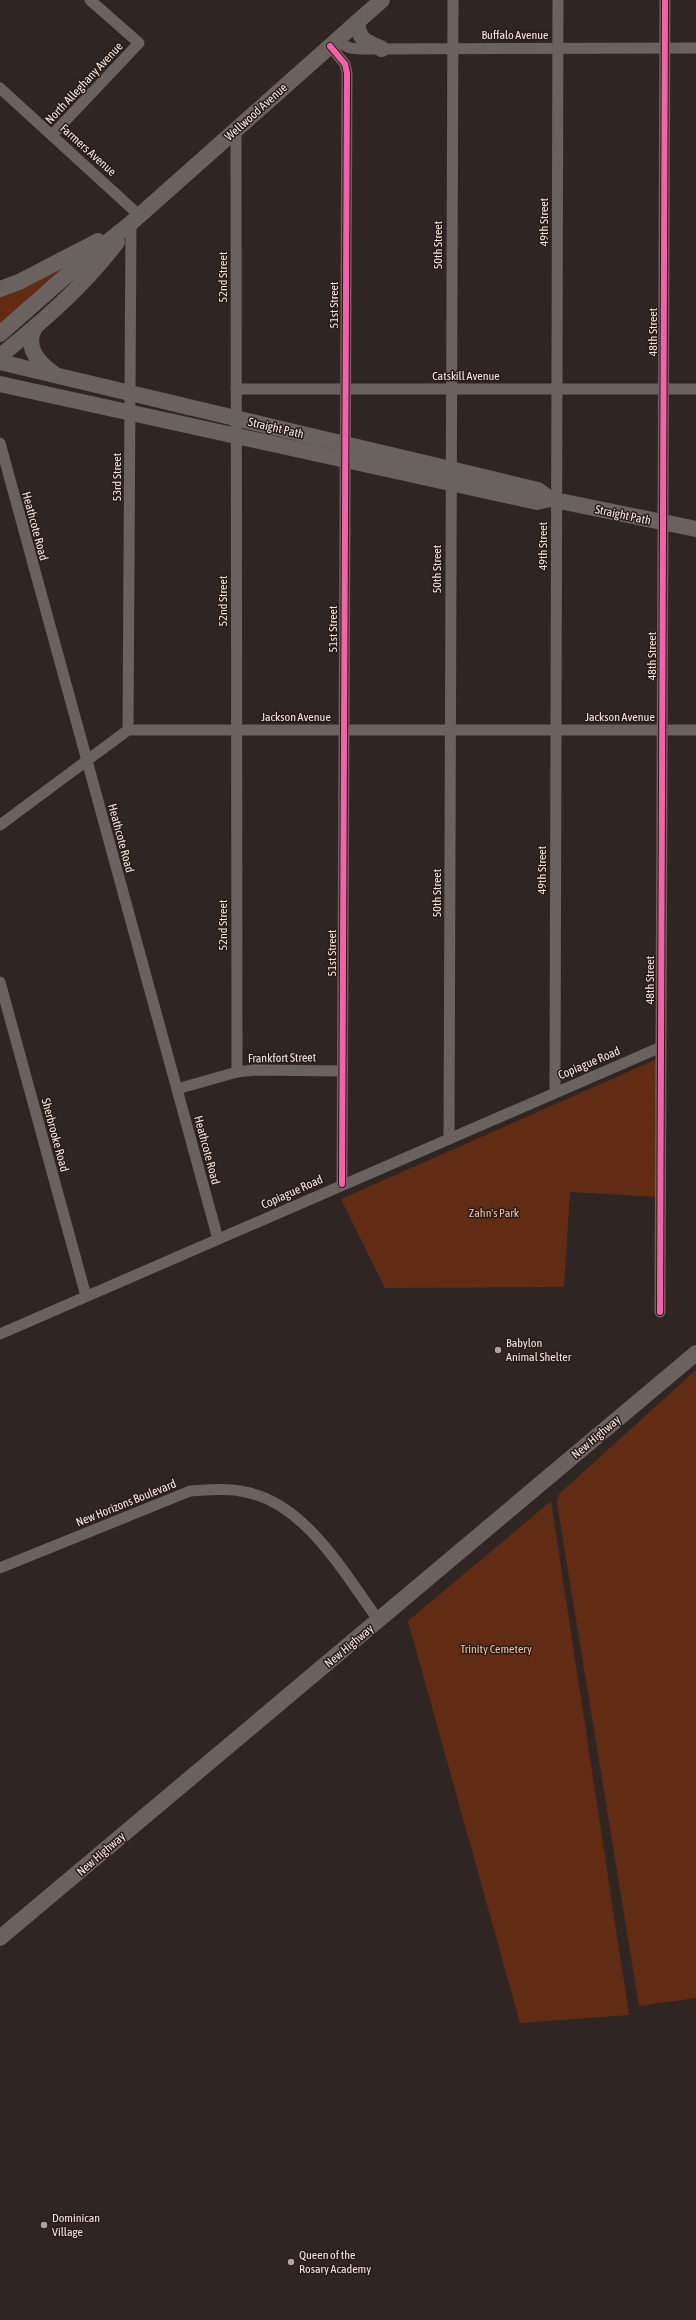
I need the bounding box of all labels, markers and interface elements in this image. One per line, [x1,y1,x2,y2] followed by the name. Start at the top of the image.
[481,28,549,42] street label: Buffalo Avenue
[42,39,126,127] street label: North Alleghany Avenue
[222,80,290,144] street label: Wellwood Avenue
[57,121,119,179] street label: Farmers Avenue
[537,197,551,246] street label: 49th Street
[431,220,445,269] street label: 50th Street
[216,251,230,302] street label: 52nd Street
[327,281,341,328] street label: 51st Street
[646,307,660,356] street label: 48th Street
[432,369,500,383] street label: Catskill Avenue
[247,415,305,441] street label: Straight Path
[110,452,124,501] street label: 53rd Street
[19,490,51,562] street label: Heathcote Road
[594,502,652,528] street label: Straight Path
[536,521,550,570] street label: 49th Street
[430,544,444,593] street label: 50th Street
[216,575,230,626] street label: 52nd Street
[326,605,340,652] street label: 51st Street
[645,631,659,680] street label: 48th Street
[261,710,331,724] street label: Jackson Avenue
[585,710,655,724] street label: Jackson Avenue
[105,802,137,874] street label: Heathcote Road
[535,845,549,894] street label: 49th Street
[430,868,444,917] street label: 50th Street
[216,899,230,950] street label: 52nd Street
[325,929,339,976] street label: 51st Street
[643,955,657,1004] street label: 48th Street
[556,1044,622,1082] street label: Copiague Road
[248,1050,317,1066] street label: Frankfort Street
[38,1097,72,1173] street label: Sherbrooke Road
[191,1114,223,1186] street label: Heathcote Road
[259,1172,325,1212] street label: Copiague Road
[469,1206,520,1220] park label: Zahn's Park
[506,1336,572,1364] place label: Babylon Animal Shelter
[493,1345,503,1355] marker: Babylon Animal Shelter
[569,1412,623,1461] street label: New Highway
[74,1477,178,1529] street label: New Horizons Boulevard
[322,1621,376,1670] street label: New Highway
[460,1642,532,1656] park label: Trinity Cemetery
[74,1829,128,1879] street label: New Highway
[52,2211,100,2239] place label: Dominican Village
[39,2220,49,2230] marker: Dominican Village
[299,2248,371,2276] place label: Queen of the Rosary Academy
[286,2257,296,2267] marker: Queen of the Rosary Academy

